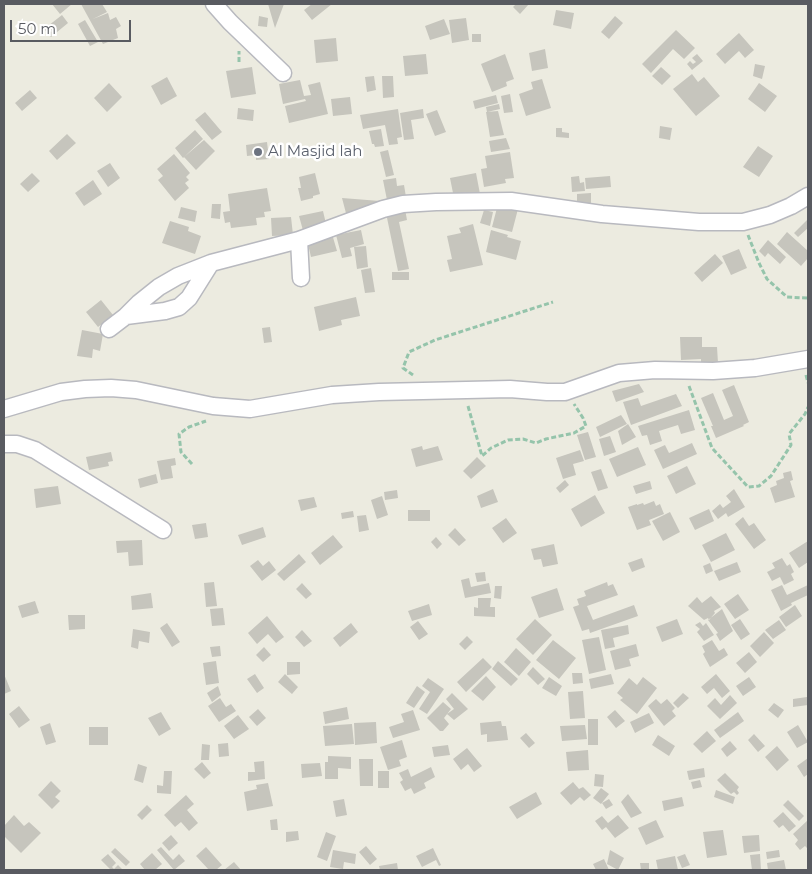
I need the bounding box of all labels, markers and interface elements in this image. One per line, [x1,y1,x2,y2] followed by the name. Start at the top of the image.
[12,10,134,42] scale bar
[18,19,56,38] text: 50 m
[268,143,362,161] place label: Al Masjid lah
[252,146,264,158] marker: Al Masjid lah

